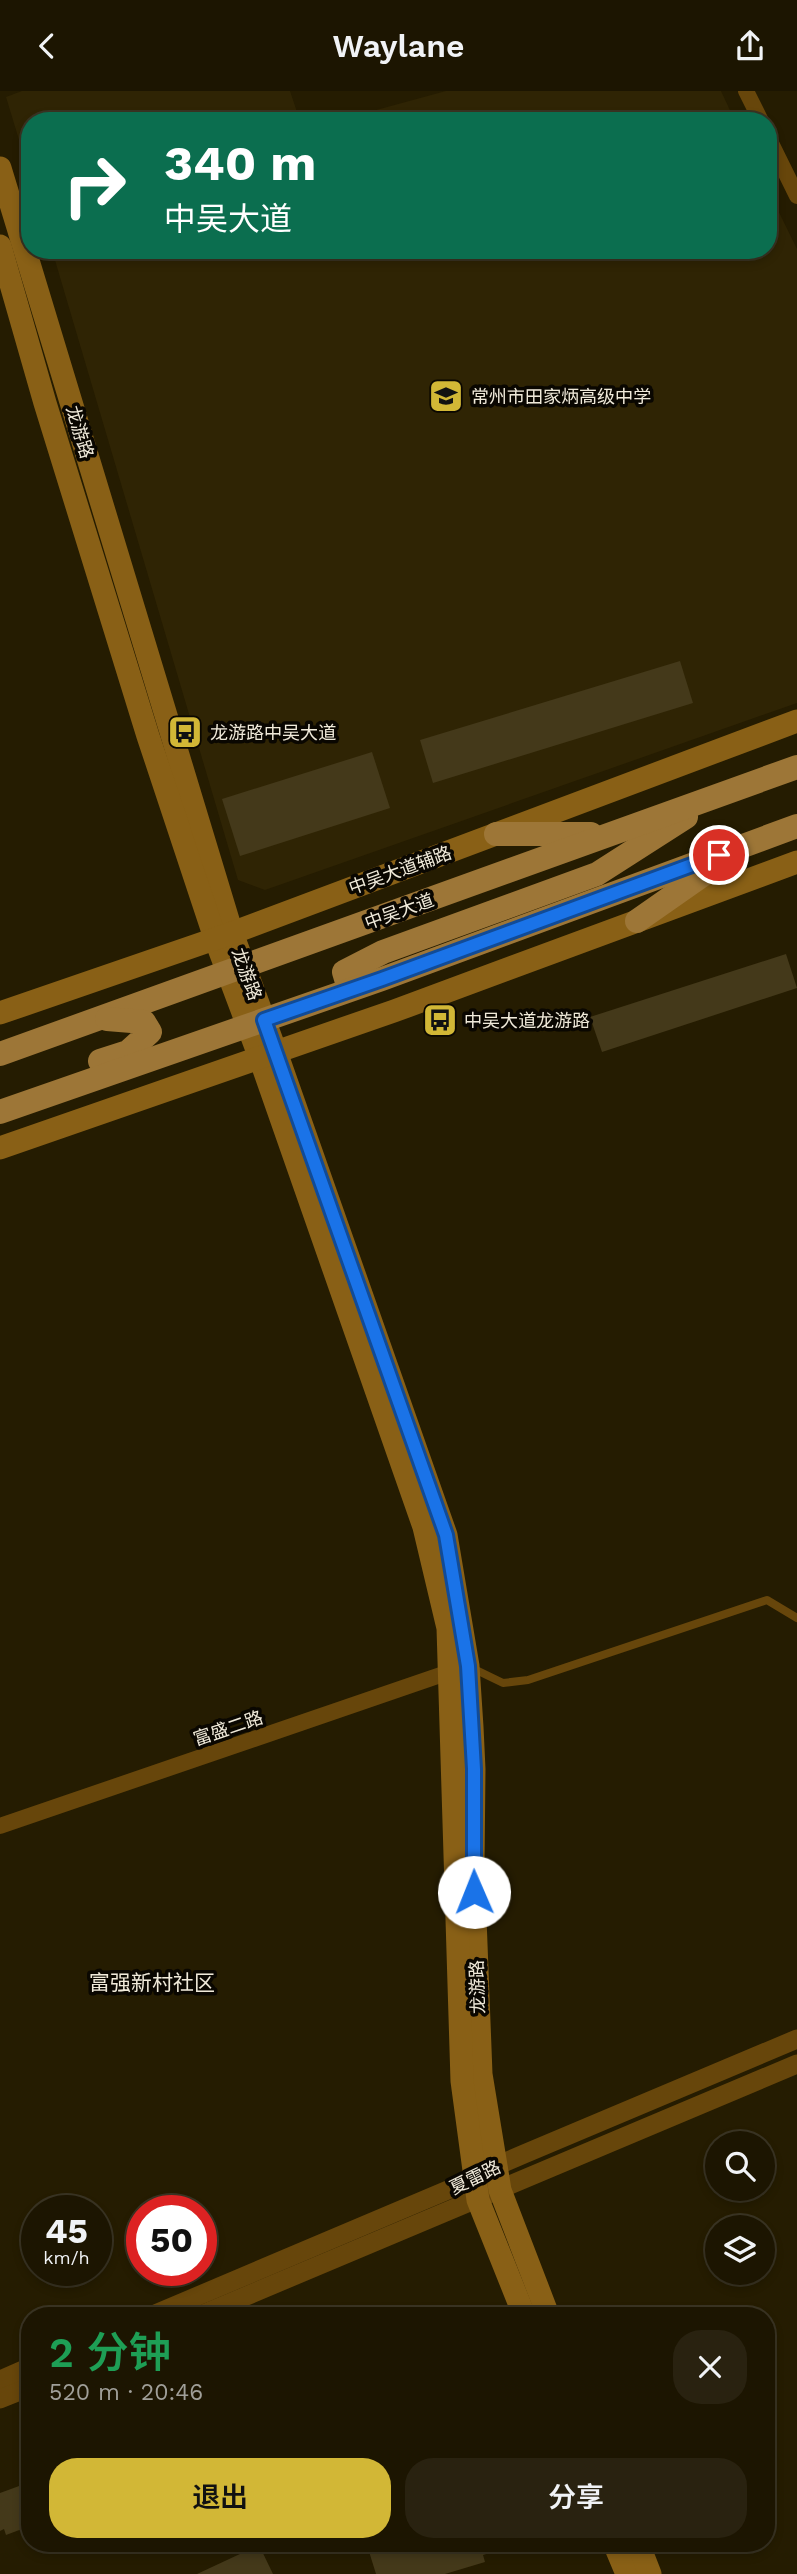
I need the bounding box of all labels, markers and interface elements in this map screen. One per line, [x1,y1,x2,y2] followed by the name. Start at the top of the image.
[28,27,66,65] icon: back
[332,27,465,65] text: Waylane
[731,27,769,65] icon: share
[164,134,316,192] text: 340 m
[49,140,140,231] icon: right
[164,200,292,238] text: 中吴大道
[427,377,465,415] school or university icon: 常州市田家炳高级中学
[471,386,651,407] place label: 常州市田家炳高级中学
[62,403,98,461] street label: 龙游路
[166,713,204,751] bus stop icon: 龙游路中吴大道
[210,722,336,743] place label: 龙游路中吴大道
[689,825,749,885] pin
[700,836,738,874] icon: arrive
[346,842,454,898] street label: 中吴大道辅路
[362,889,436,933] street label: 中吴大道
[228,945,266,1003] street label: 龙游路
[421,1001,459,1039] bus stop icon: 中吴大道龙游路
[464,1010,590,1031] place label: 中吴大道龙游路
[191,1706,265,1750] street label: 富盛二路
[437,1855,511,1929] position arrow
[466,1960,488,2014] street label: 龙游路
[89,1970,215,1995] district label: 富强新村社区
[705,2131,775,2285] map controls
[705,2131,775,2201] button: search
[446,2156,504,2198] street label: 夏雷路
[126,2195,217,2286] speed limit sign: 50
[45,2210,88,2252] text: 45
[705,2215,775,2285] button: layers
[43,2247,90,2268] text: km/h
[49,2328,171,2377] text: 2 分钟
[673,2330,747,2404] button: close
[49,2379,203,2406] text: 520 m · 20:46
[49,2458,391,2538] button: 退出
[405,2458,747,2538] button: 分享

